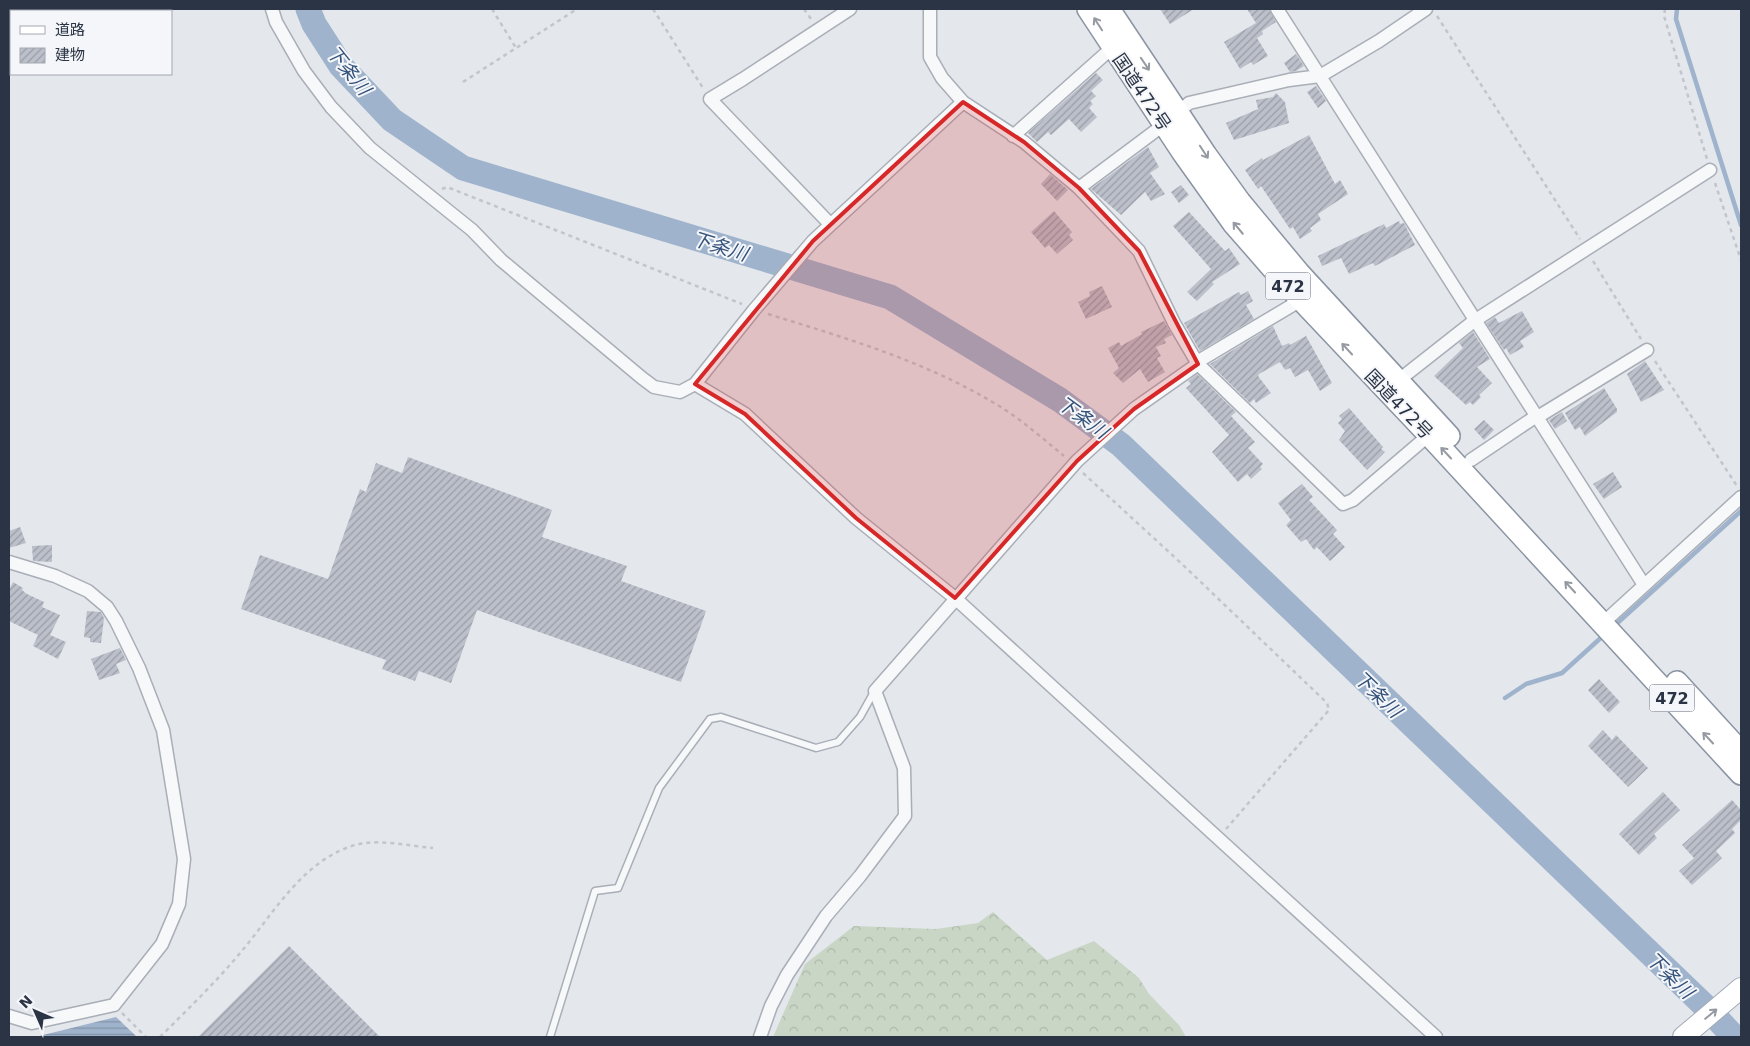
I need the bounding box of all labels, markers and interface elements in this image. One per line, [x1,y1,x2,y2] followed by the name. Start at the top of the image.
[10,10,172,75] legend
[1093,18,1103,32] one-way arrow
[55,21,85,39] text: 道路
[323,41,377,101] water label: 下条川
[55,46,85,64] text: 建物
[1109,50,1175,134] street label: 国道472号
[1140,57,1150,71] one-way arrow
[1199,144,1209,158] one-way arrow
[1233,222,1244,235] one-way arrow
[690,227,752,265] water label: 下条川
[1266,272,1310,300] road number: 472
[1341,342,1353,355] one-way arrow
[1361,365,1437,443] street label: 国道472号
[1053,391,1114,444] water label: 下条川
[1440,447,1452,460] one-way arrow
[1564,581,1575,594] one-way arrow
[1350,666,1408,723] water label: 下条川
[1650,684,1694,711] road number: 472
[1702,731,1714,744] one-way arrow
[1642,947,1700,1004] water label: 下条川
[10,986,60,1036] north arrow
[16,992,36,1012] text: N
[1705,1008,1718,1019] one-way arrow

